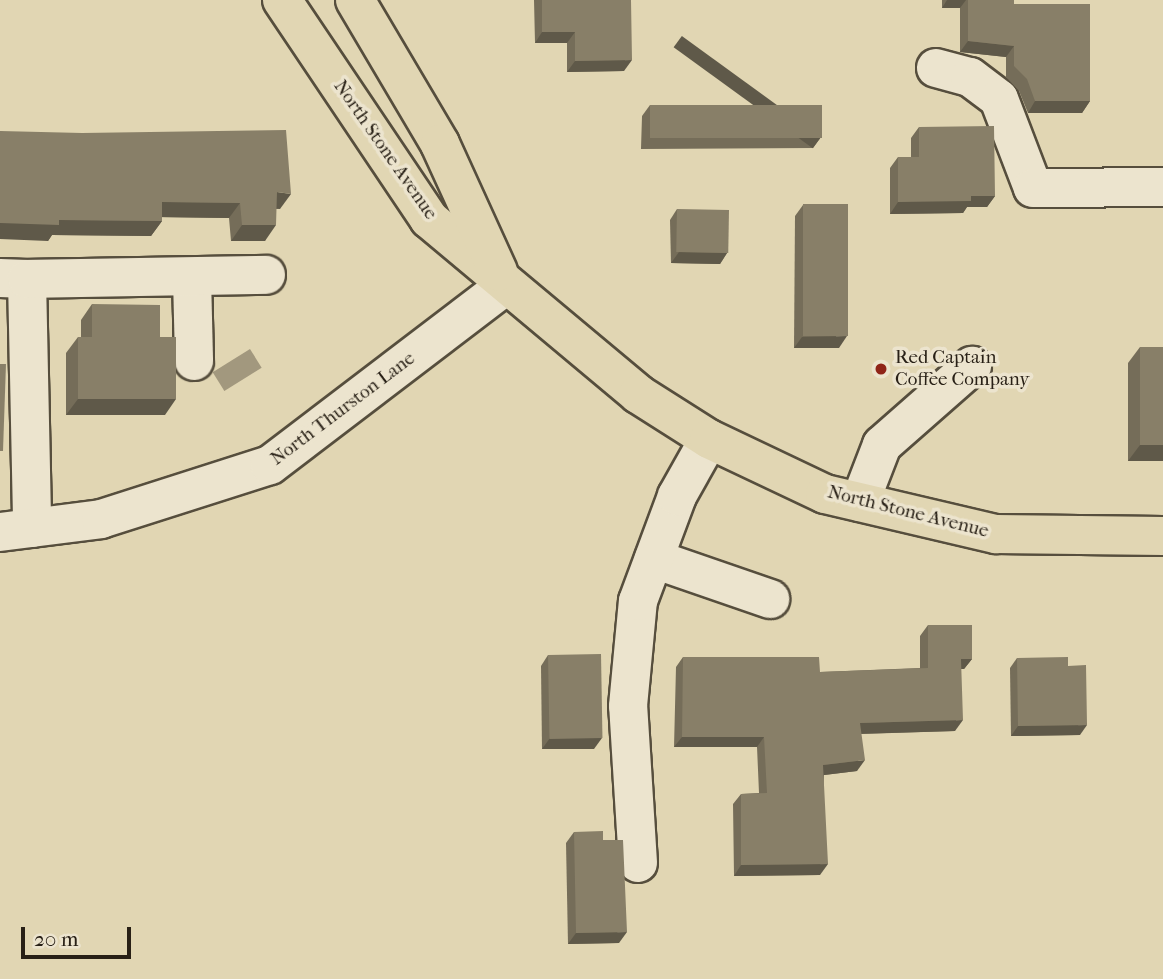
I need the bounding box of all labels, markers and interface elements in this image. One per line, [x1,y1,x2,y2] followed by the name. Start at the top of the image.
[328,76,442,224] street label: North Stone Avenue
[266,347,420,471] street label: North Thurston Lane
[895,347,1029,391] place label: Red Captain Coffee Company
[873,361,889,377] marker: Red Captain Coffee Company
[825,481,991,543] street label: North Stone Avenue
[24,912,135,956] scale bar
[34,927,78,951] text: 20 m

